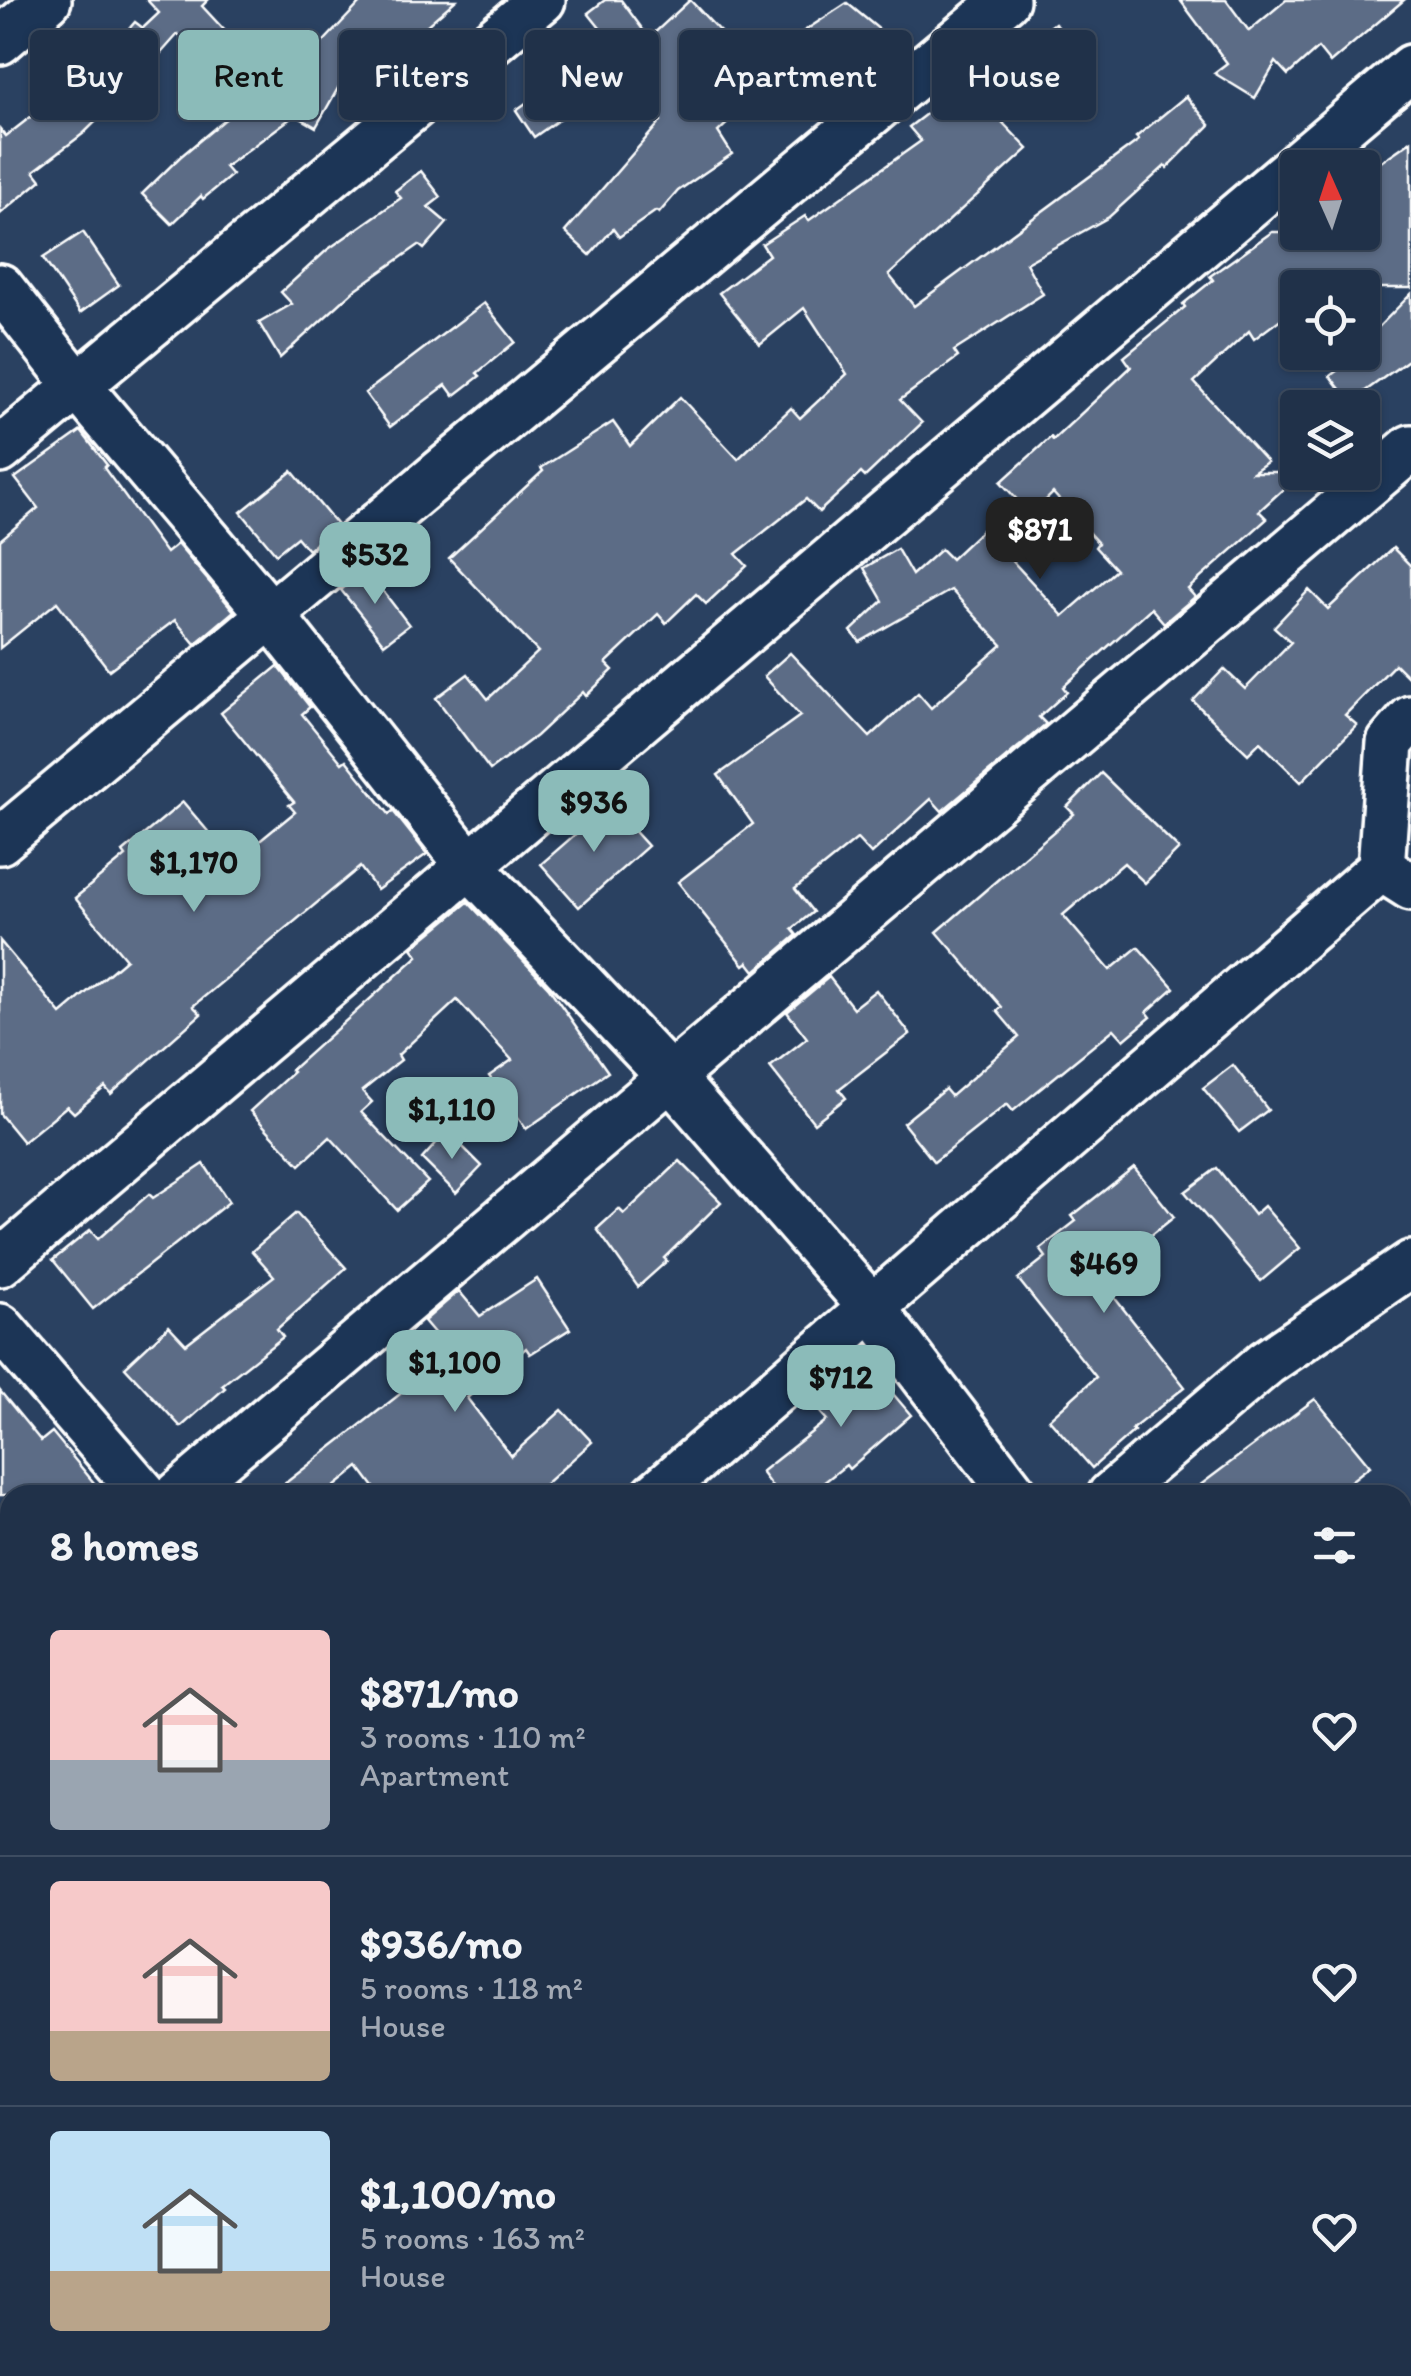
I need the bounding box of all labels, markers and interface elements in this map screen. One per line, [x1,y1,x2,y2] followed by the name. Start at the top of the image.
[30,30,158,120] chip: Buy
[178,30,319,120] chip: Rent
[339,30,505,120] chip: Filters
[525,30,659,120] chip: New
[679,30,912,120] chip: Apartment
[932,30,1096,120] chip: House
[1280,150,1380,250] north arrow
[1280,150,1380,490] map controls
[1280,270,1380,370] button: locate
[1280,390,1380,490] button: layers
[981,497,1099,582] pin: $871
[1008,510,1072,548] text: $871
[316,522,434,607] pin: $532
[341,535,409,573] text: $532
[535,770,653,855] pin: $936
[560,783,628,821] text: $936
[113,830,275,915] pin: $1,170
[149,843,239,881] text: $1,170
[371,1077,533,1162] pin: $1,110
[408,1090,496,1128] text: $1,110
[1045,1231,1163,1316] pin: $469
[1069,1244,1139,1282] text: $469
[374,1330,536,1415] pin: $1,100
[409,1343,501,1381] text: $1,100
[782,1345,900,1430] pin: $712
[809,1358,873,1396] text: $712
[1307,1518,1362,1573] icon: filters
[50,1520,199,1571] text: 8 homes
[360,1667,519,1718] text: $871/mo
[130,1670,250,1790] icon: home
[1307,1703,1362,1758] icon: heart
[360,1718,586,1756] text: 3 rooms · 110 m²
[360,1756,509,1794] text: Apartment
[360,1918,523,1969] text: $936/mo
[130,1921,250,2041] icon: home
[1307,1954,1362,2009] icon: heart
[360,1969,583,2007] text: 5 rooms · 118 m²
[360,2007,446,2045] text: House
[360,2168,556,2219] text: $1,100/mo
[130,2171,250,2291] icon: home
[1307,2204,1362,2259] icon: heart
[360,2219,585,2257] text: 5 rooms · 163 m²
[360,2257,446,2295] text: House

